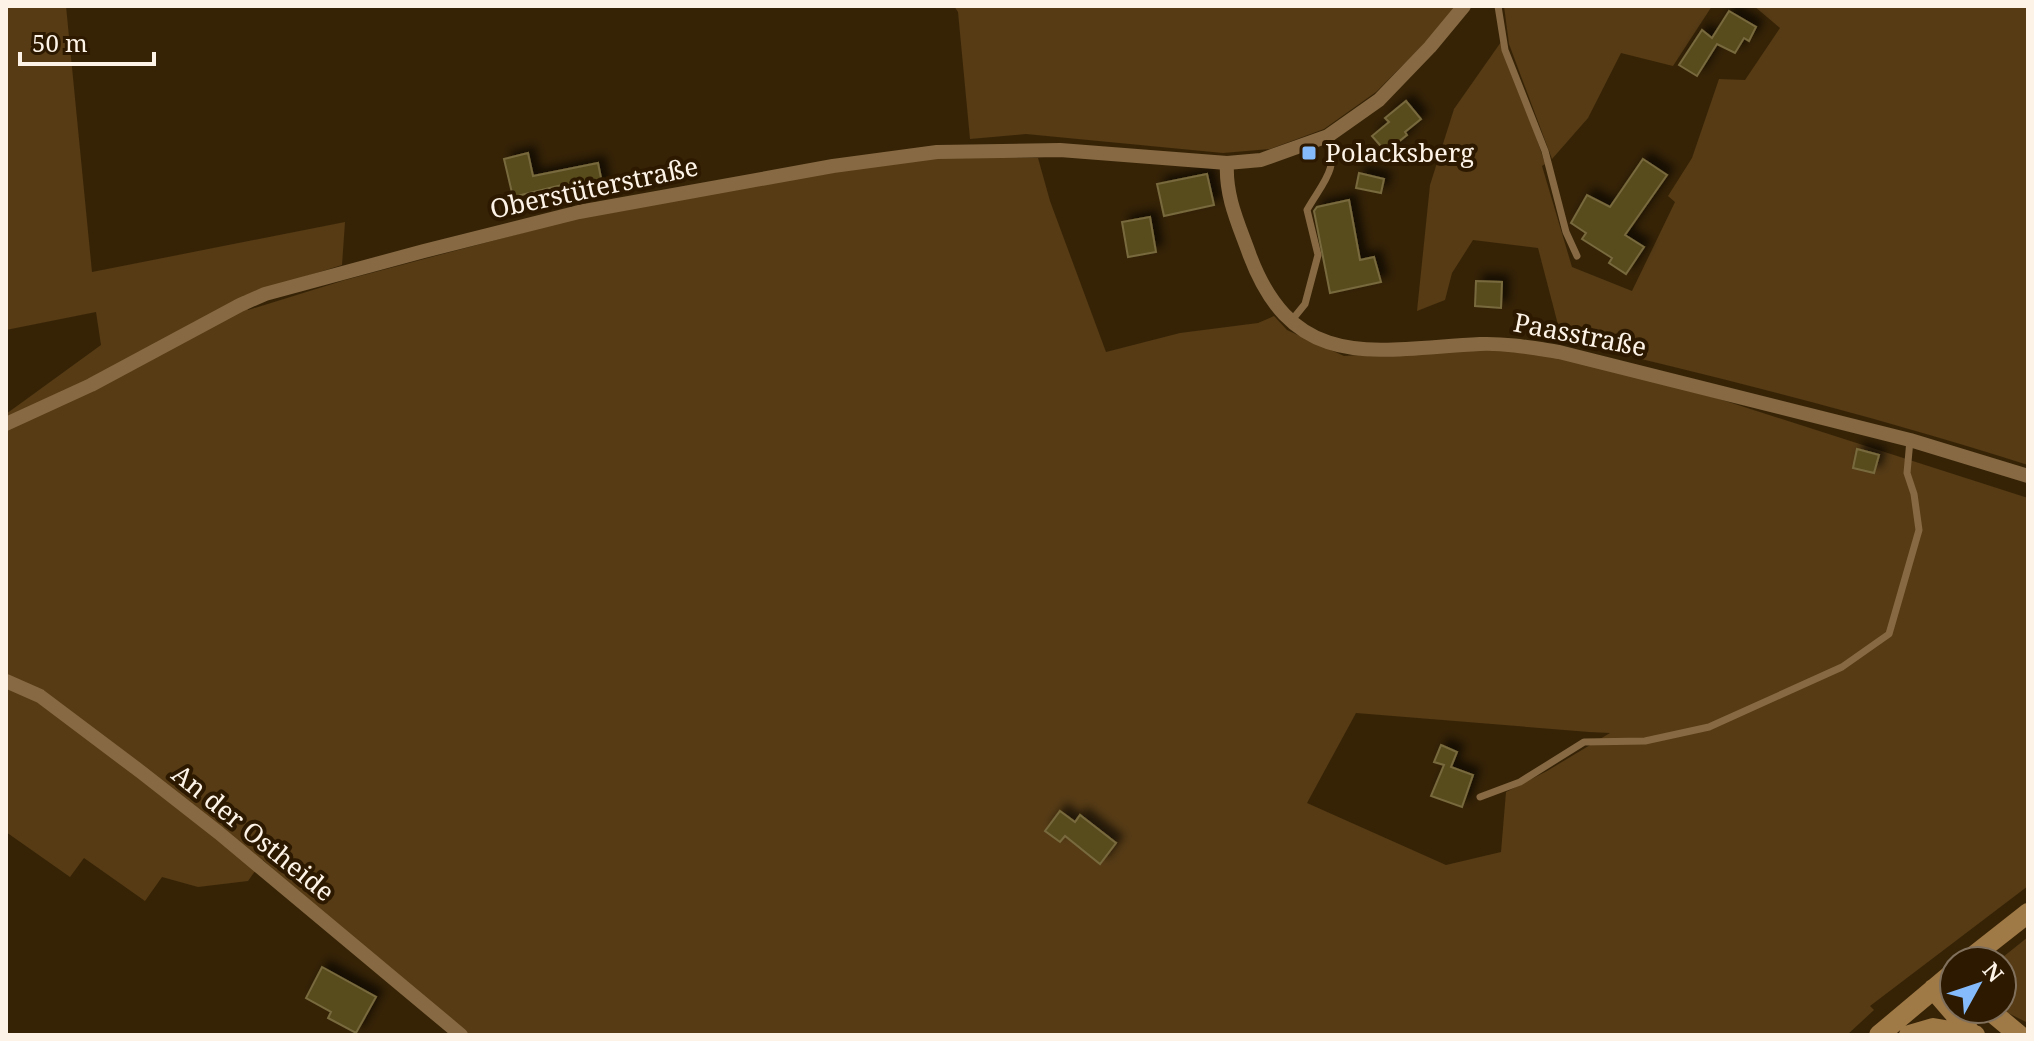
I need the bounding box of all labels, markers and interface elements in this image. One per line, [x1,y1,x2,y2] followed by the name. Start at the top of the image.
[20,16,154,66] scale bar
[32,26,88,59] text: 50 m
[1325,134,1474,170] place label: Polacksberg
[1300,144,1318,162] marker: Polacksberg
[486,147,701,227] street label: Oberstüterstraße
[1511,303,1650,365] street label: Paasstraße
[165,755,342,909] street label: An der Ostheide
[1938,945,2018,1025] north arrow
[1977,955,2011,988] text: N

